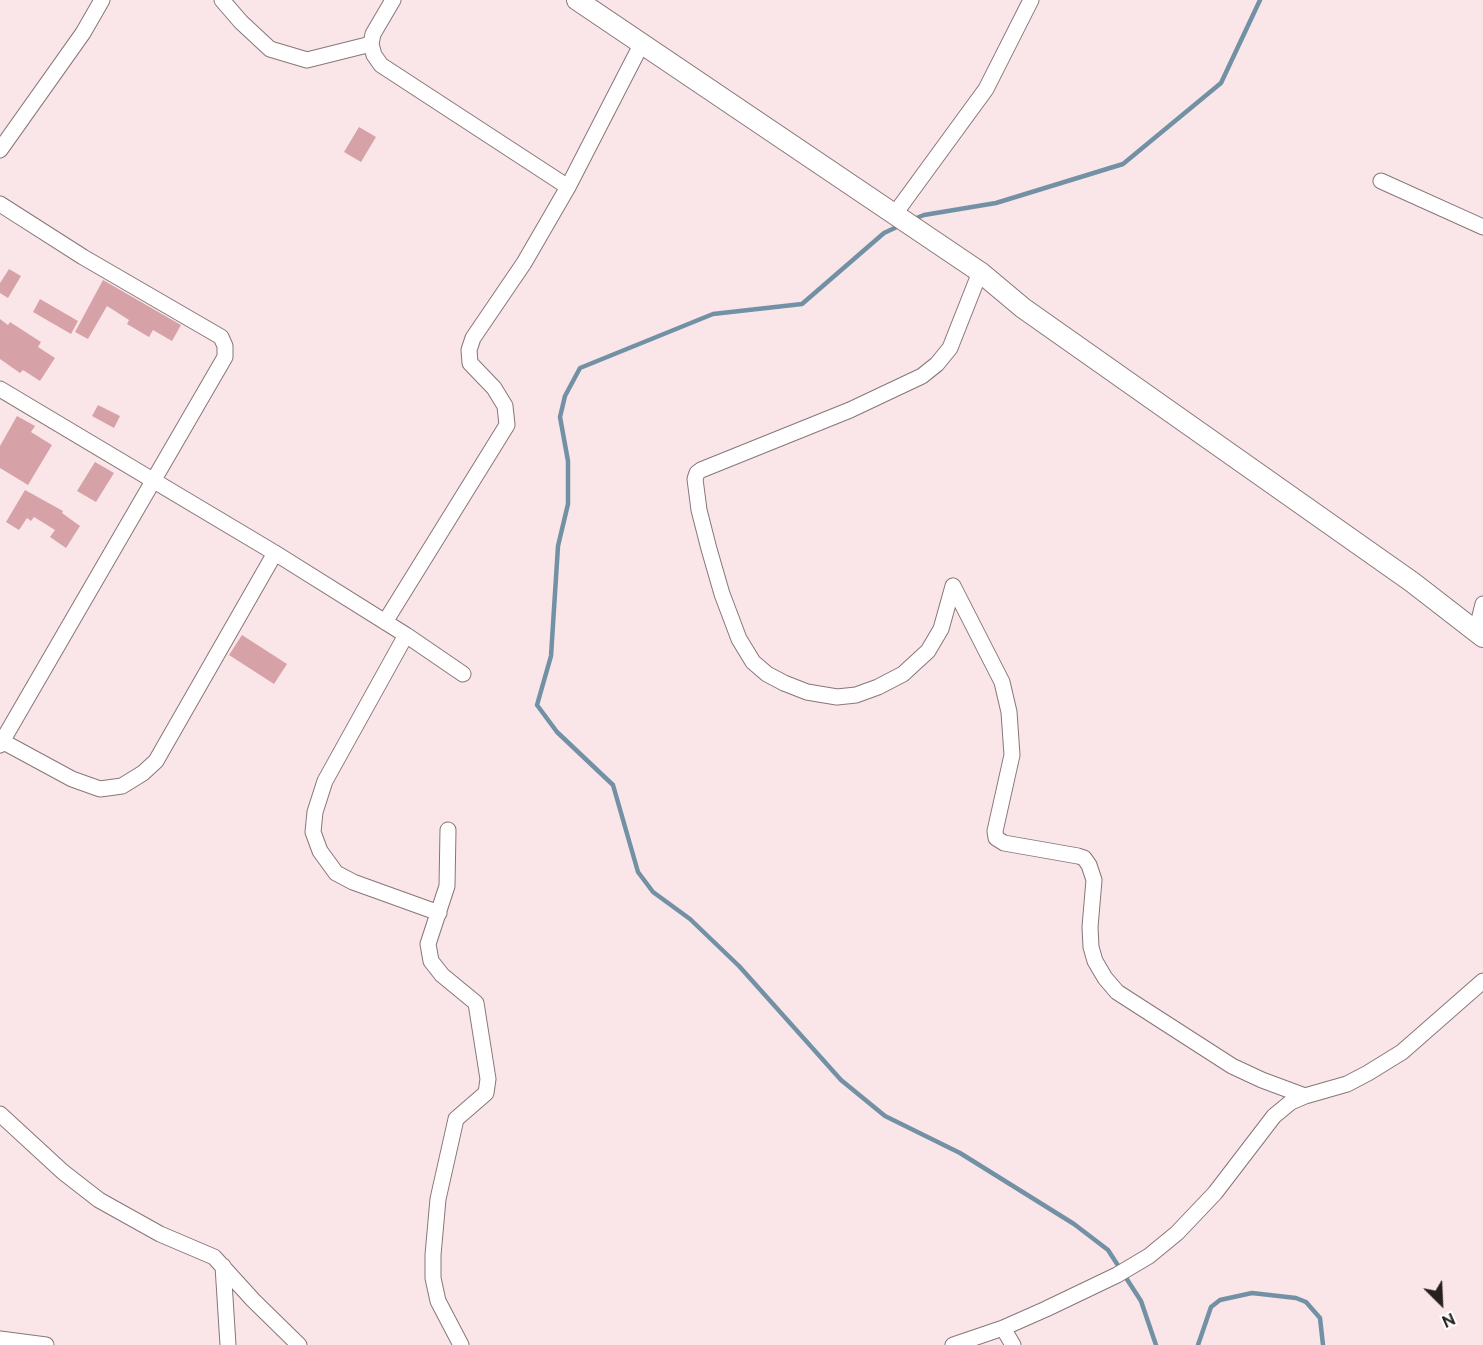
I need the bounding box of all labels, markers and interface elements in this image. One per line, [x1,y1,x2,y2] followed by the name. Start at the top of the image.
[1411,1273,1471,1333] north arrow
[1439,1309,1458,1331] text: N

